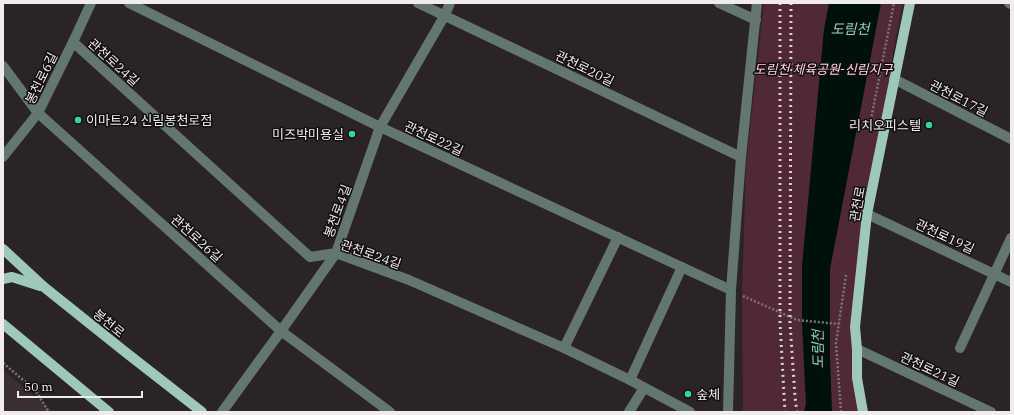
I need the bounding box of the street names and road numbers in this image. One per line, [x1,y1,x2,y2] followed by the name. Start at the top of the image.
[84,35,143,90] street label: 관천로24길
[553,47,617,90] street label: 관천로20길
[22,49,61,107] street label: 봉천로6길
[927,76,991,120] street label: 관천로17길
[401,117,466,160] street label: 관천로22길
[320,182,355,240] street label: 봉천로4길
[846,185,869,223] street label: 관천로
[167,211,226,266] street label: 관천로26길
[912,215,977,258] street label: 관천로19길
[338,236,404,273] street label: 관천로24길
[89,305,128,341] street label: 봉천로
[897,348,962,391] street label: 관천로21길

